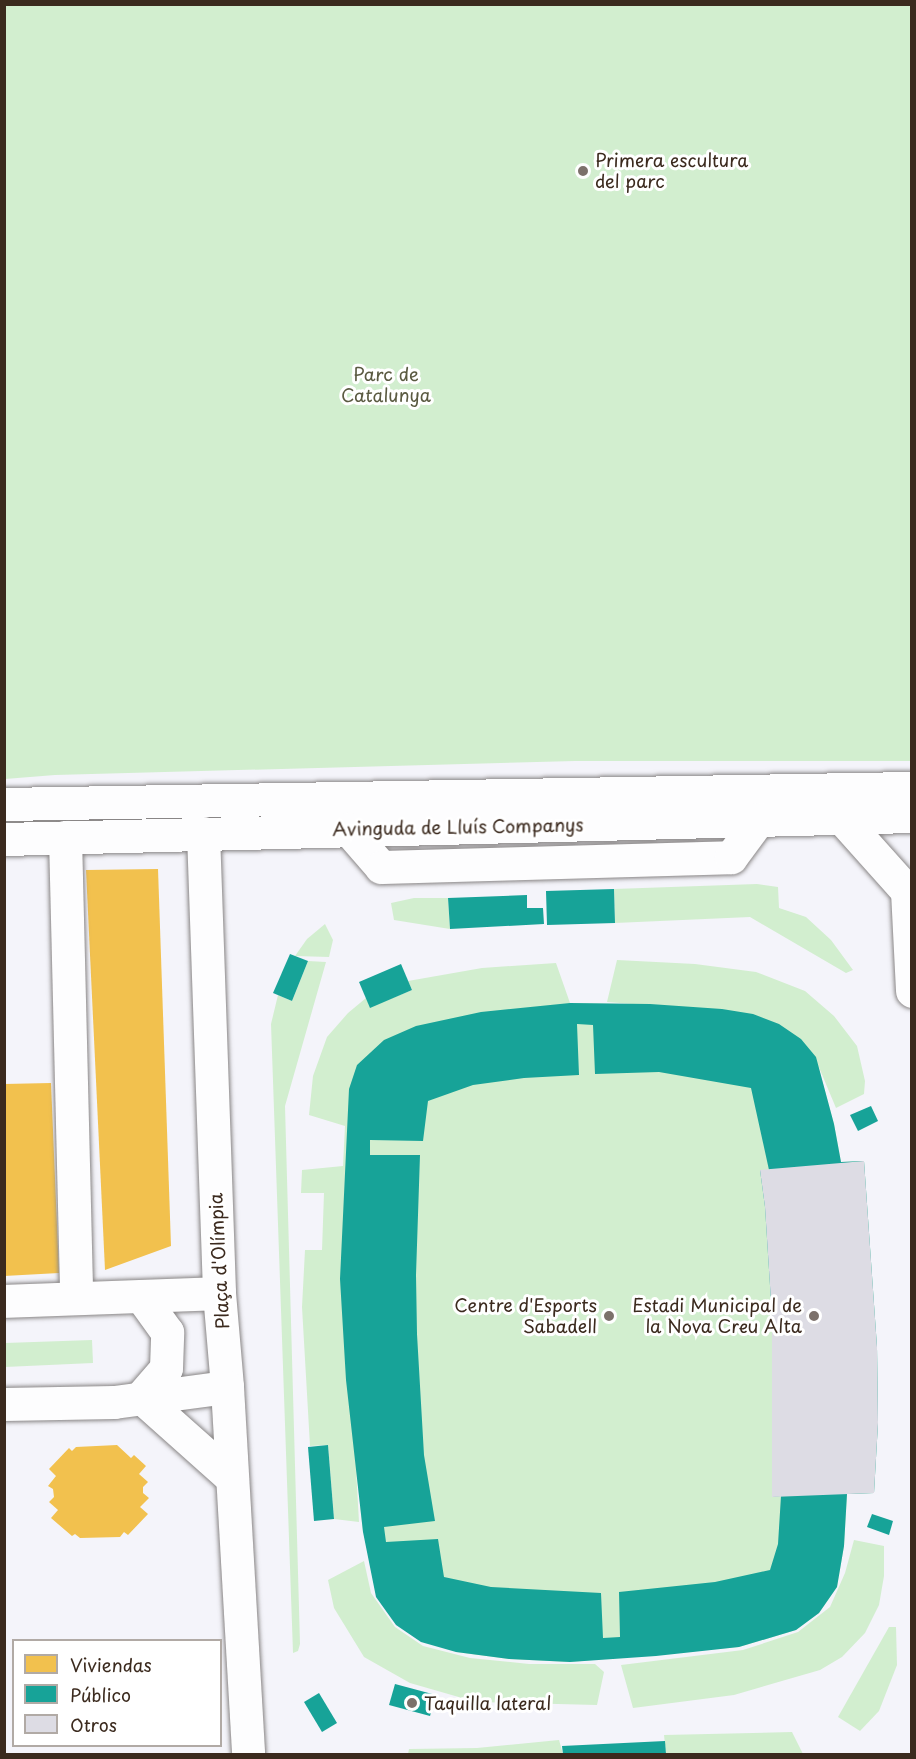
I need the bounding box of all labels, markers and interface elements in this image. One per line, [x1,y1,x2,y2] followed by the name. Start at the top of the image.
[595,150,748,192] place label: Primera escultura del parc
[576,164,590,178] marker: Primera escultura del parc
[341,364,431,406] park label: Parc de Catalunya
[333,814,583,840] street label: Avinguda de Lluís Companys
[205,1193,233,1329] street label: Plaça d'Olímpia
[453,1295,597,1338] place label: Centre d'Esports Sabadell
[631,1295,802,1338] place label: Estadi Municipal de la Nova Creu Alta
[602,1309,616,1323] marker: Centre d'Esports Sabadell
[807,1309,821,1323] marker: Estadi Municipal de la Nova Creu Alta
[12,1639,222,1747] legend
[70,1651,152,1678] text: Viviendas
[70,1681,131,1708] text: Público
[424,1692,553,1714] place label: Taquilla lateral
[405,1696,419,1710] marker: Taquilla lateral
[70,1711,117,1738] text: Otros

